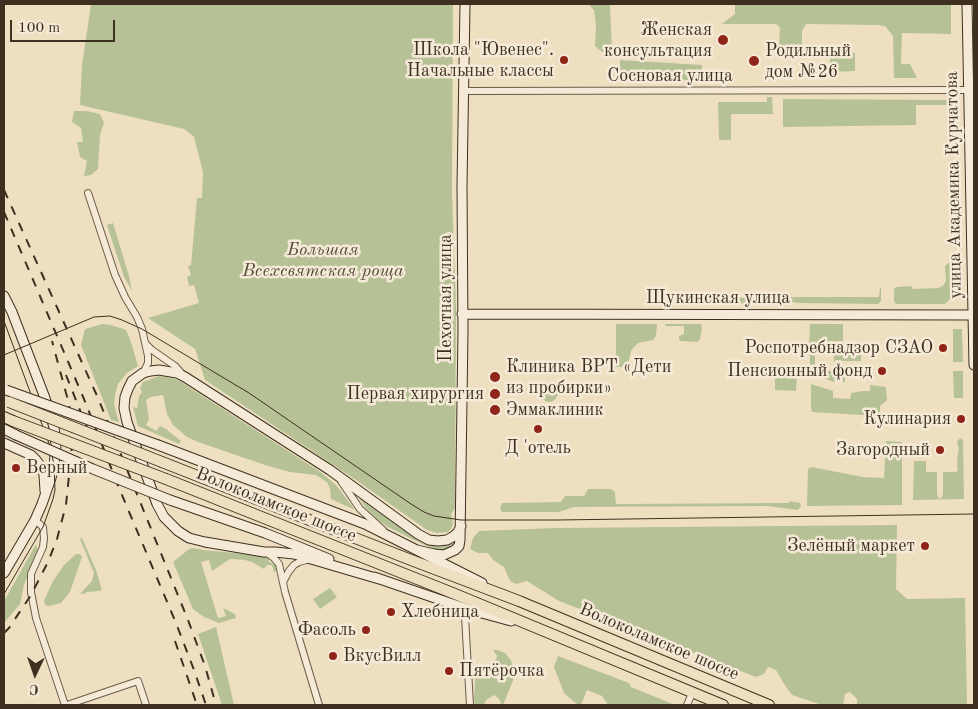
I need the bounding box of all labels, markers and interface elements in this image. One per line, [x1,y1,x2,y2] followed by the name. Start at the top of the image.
[12,10,118,42] scale bar
[604,19,712,62] place label: Женская консультация
[18,21,60,36] text: 100 m
[716,33,730,47] marker: Женская консультация
[407,39,554,82] place label: Школа "Ювенес". Начальные классы
[765,40,851,82] place label: Родильный дом №26
[558,54,570,66] marker: Школа "Ювенес". Начальные классы
[747,54,761,68] marker: Родильный дом №26
[607,65,733,87] street label: Сосновая улица
[941,71,967,299] street label: улица Академика Курчатова
[435,234,457,362] street label: Пехотная улица
[242,239,404,282] park label: Большая Всехсвятская роща
[646,287,790,309] street label: Щукинская улица
[744,337,933,359] place label: Роспотребнадзор СЗАО
[937,342,949,354] marker: Роспотребнадзор СЗАО
[506,356,671,398] place label: Клиника ВРТ «Дети из пробирки»
[727,360,872,382] place label: Пенсионный фонд
[876,365,888,377] marker: Пенсионный фонд
[488,370,502,384] marker: Клиника ВРТ «Дети из пробирки»
[347,383,484,405] place label: Первая хирургия
[488,387,502,401] marker: Первая хирургия
[506,399,604,421] place label: Эммаклиник
[488,403,502,417] marker: Эммаклиник
[863,408,951,430] place label: Кулинария
[955,413,967,425] marker: Кулинария
[532,423,544,435] marker: Д 'отель
[505,437,571,459] place label: Д 'отель
[836,439,930,461] place label: Загородный
[934,444,946,456] marker: Загородный
[26,457,87,479] place label: Верный
[10,462,22,474] marker: Верный
[192,463,360,547] street label: Волоколамское шоссе
[787,535,915,557] place label: Зелёный маркет
[919,540,931,552] marker: Зелёный маркет
[576,599,742,685] street label: Волоколамское шоссе
[401,601,479,623] place label: Хлебница
[385,606,397,618] marker: Хлебница
[298,619,356,641] place label: Фасоль
[360,624,372,636] marker: Фасоль
[343,645,421,667] place label: ВкусВилл
[10,649,60,699] north arrow
[327,650,339,662] marker: ВкусВилл
[459,660,544,682] place label: Пятёрочка
[443,665,455,677] marker: Пятёрочка
[29,682,39,696] text: С

